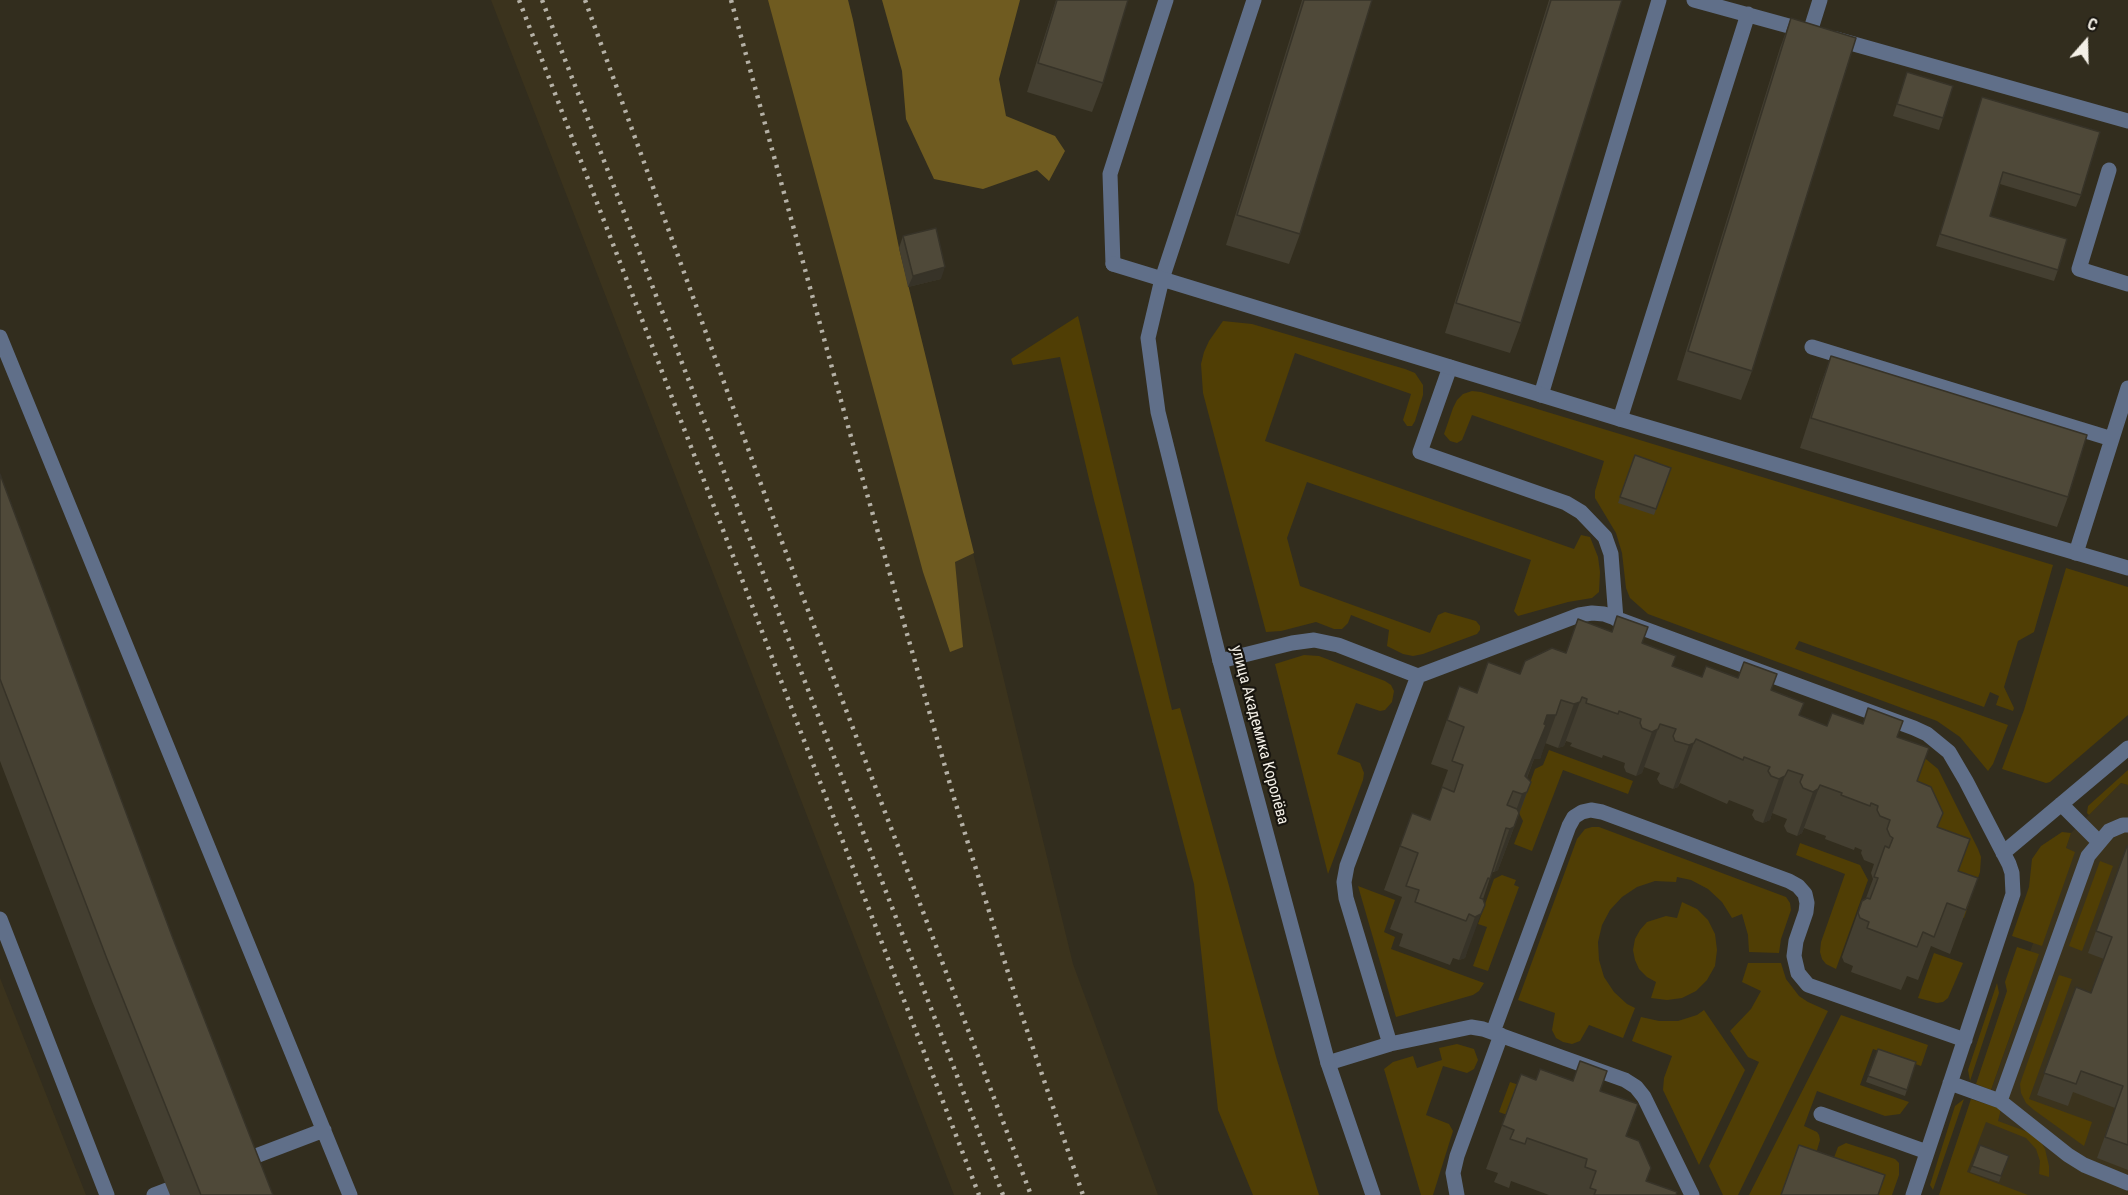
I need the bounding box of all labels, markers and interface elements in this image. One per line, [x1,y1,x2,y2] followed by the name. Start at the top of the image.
[2056,12,2116,72] north arrow
[2085,14,2100,35] text: С
[1226,643,1292,827] street label: улица Академика Королёва

